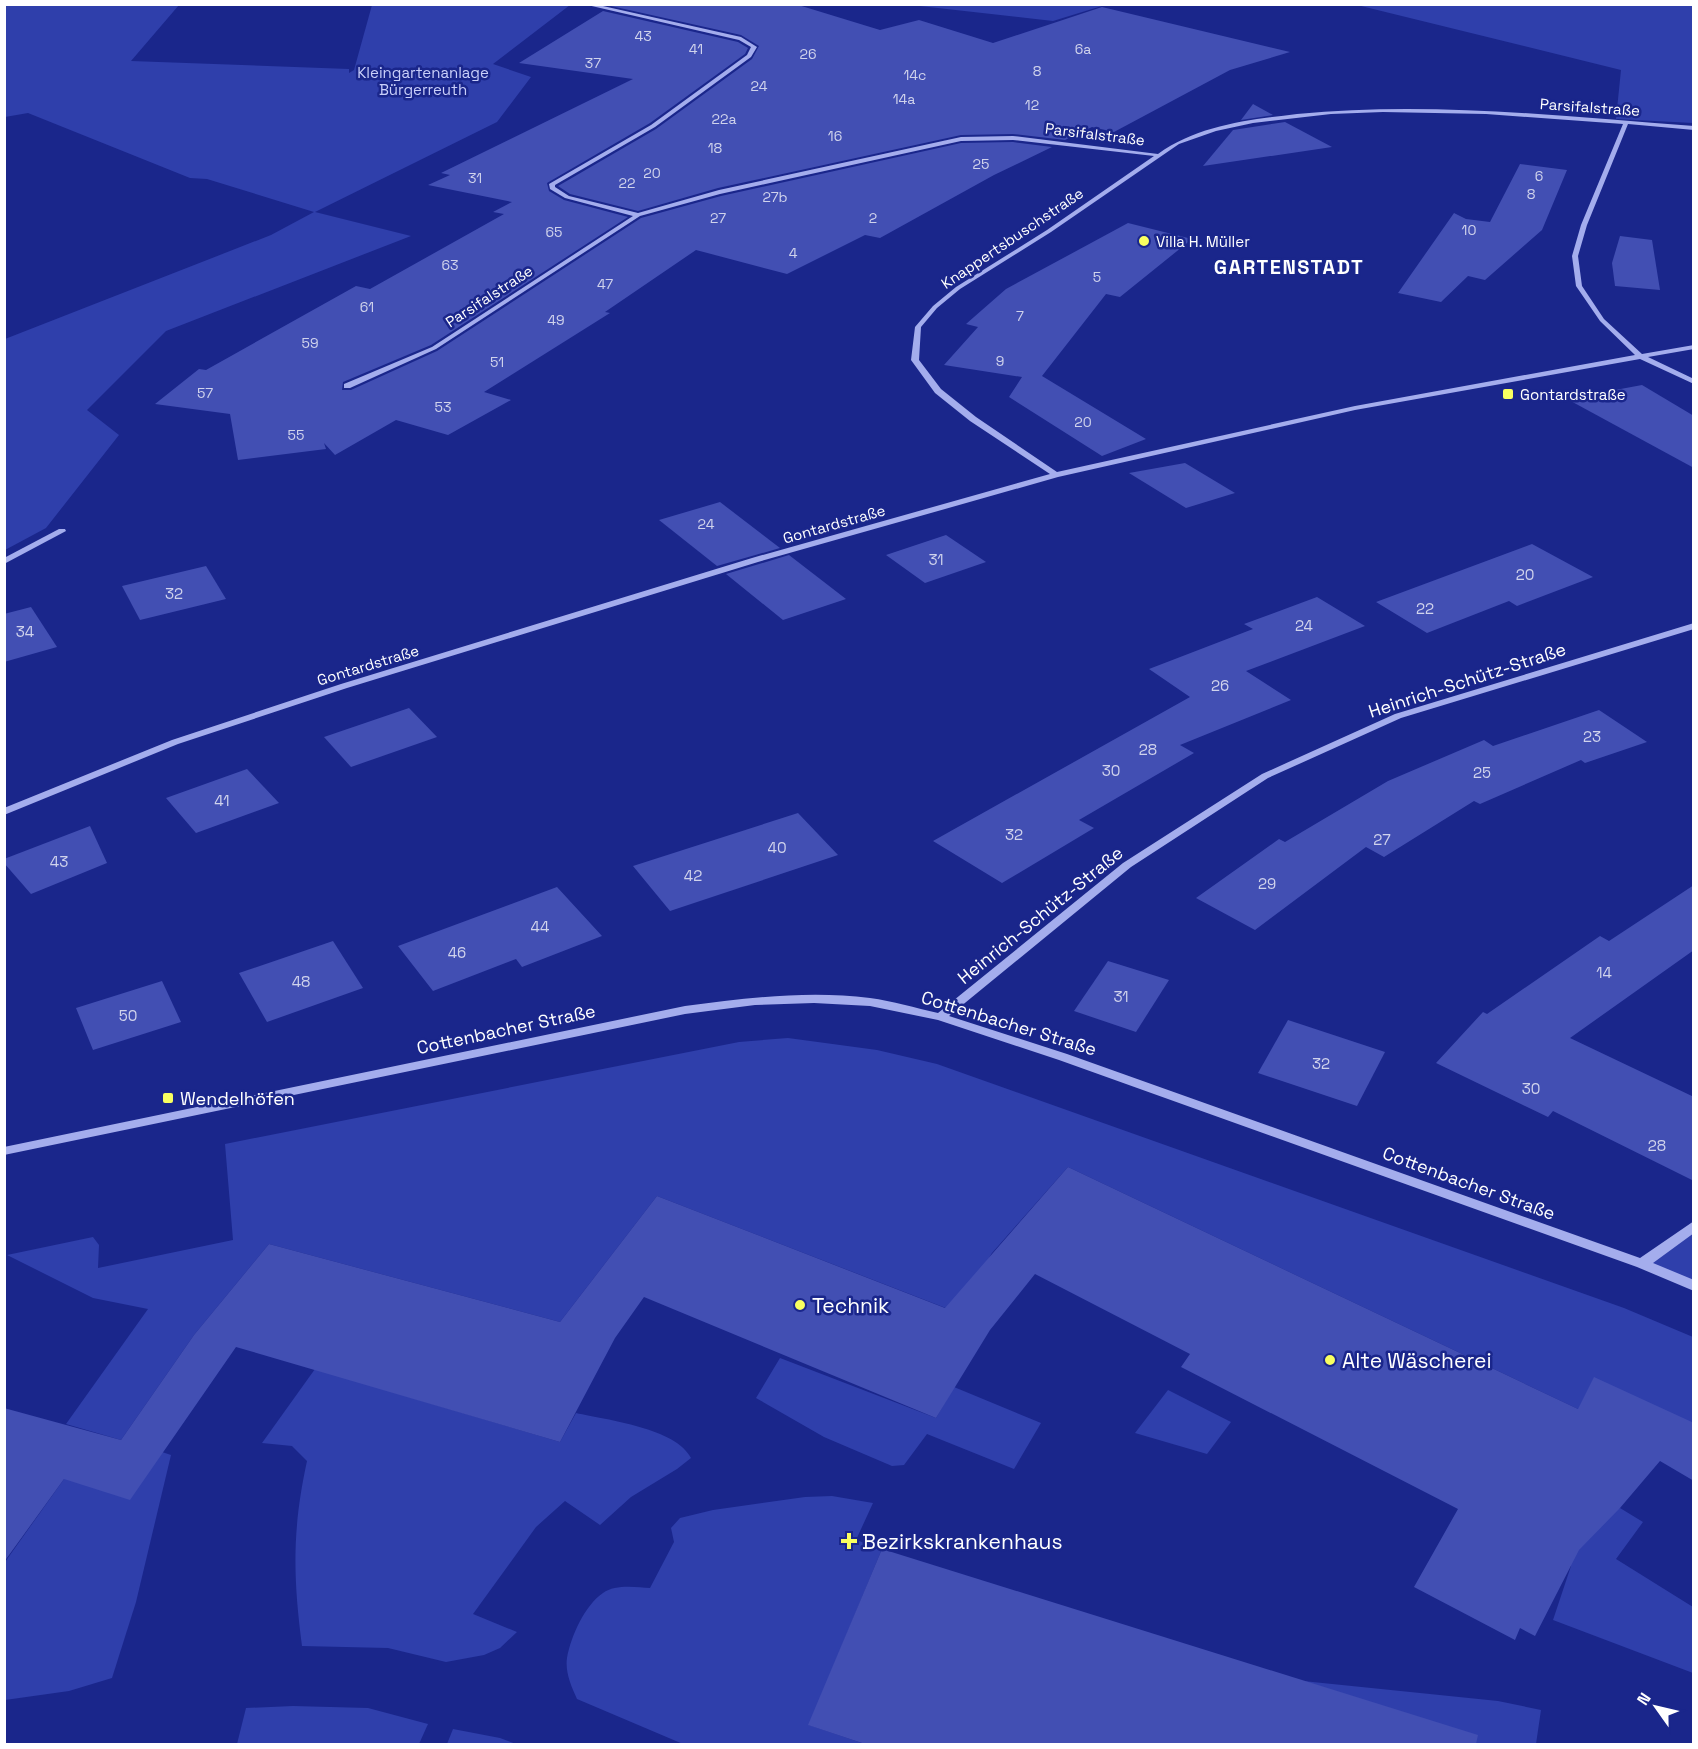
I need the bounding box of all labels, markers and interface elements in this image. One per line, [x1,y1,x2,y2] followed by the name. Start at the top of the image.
[634,27,652,45] house number: 43
[689,40,703,58] house number: 41
[1075,40,1091,58] house number: 6a
[799,45,817,63] house number: 26
[585,54,601,72] house number: 37
[1033,62,1042,80] house number: 8
[357,63,489,99] park label: Kleingartenanlage Bürgerreuth
[904,66,926,84] house number: 14c
[751,77,768,95] house number: 24
[893,90,915,108] house number: 14a
[1539,94,1641,120] street label: Parsifalstraße
[1025,96,1039,114] house number: 12
[712,110,736,128] house number: 22a
[1044,118,1146,150] street label: Parsifalstraße
[828,127,842,145] house number: 16
[708,139,723,157] house number: 18
[973,155,989,173] house number: 25
[643,164,661,182] house number: 20
[1535,167,1543,185] house number: 6
[468,169,482,187] house number: 31
[619,174,635,192] house number: 22
[937,183,1087,293] street label: Knappertsbuschstraße
[1527,185,1536,203] house number: 8
[762,188,788,206] house number: 27b
[710,209,726,227] house number: 27
[869,209,877,227] house number: 2
[1462,221,1476,239] house number: 10
[546,223,562,241] house number: 65
[1156,232,1250,251] place label: Villa H. Müller
[1137,234,1151,248] marker: Villa H. Müller
[789,244,798,262] house number: 4
[1214,254,1364,280] district label: GARTENSTADT
[441,256,459,274] house number: 63
[442,261,536,331] street label: Parsifalstraße
[1093,268,1101,286] house number: 5
[597,275,613,293] house number: 47
[360,298,374,316] house number: 61
[1016,307,1024,325] house number: 7
[547,311,565,329] house number: 49
[302,334,318,352] house number: 59
[996,352,1004,370] house number: 9
[490,353,504,371] house number: 51
[197,384,213,402] house number: 57
[1520,385,1626,404] place label: Gontardstraße
[1501,387,1515,401] marker: Gontardstraße
[435,398,451,416] house number: 53
[1074,413,1092,431] house number: 20
[288,426,304,444] house number: 55
[781,500,888,548] street label: Gontardstraße
[698,515,715,533] house number: 24
[928,550,944,569] house number: 31
[1516,565,1534,584] house number: 20
[165,584,183,603] house number: 32
[1416,599,1434,618] house number: 22
[1295,616,1313,635] house number: 24
[16,622,34,641] house number: 34
[1365,637,1569,723] street label: Heinrich-Schütz-Straße
[315,640,421,690] street label: Gontardstraße
[1211,676,1229,695] house number: 26
[1583,727,1601,746] house number: 23
[1139,740,1157,759] house number: 28
[1102,761,1120,780] house number: 30
[1473,763,1491,782] house number: 25
[214,791,230,810] house number: 41
[1005,825,1023,844] house number: 32
[1373,830,1391,849] house number: 27
[768,838,787,857] house number: 40
[953,841,1127,989] street label: Heinrich-Schütz-Straße
[50,852,68,871] house number: 43
[684,866,702,885] house number: 42
[1258,874,1276,893] house number: 29
[531,917,549,936] house number: 44
[448,943,466,962] house number: 46
[1596,963,1612,982] house number: 14
[292,972,310,991] house number: 48
[919,985,1099,1061] street label: Cottenbacher Straße
[1113,987,1129,1006] house number: 31
[415,999,597,1059] street label: Cottenbacher Straße
[119,1006,137,1025] house number: 50
[1312,1054,1330,1073] house number: 32
[1522,1079,1540,1098] house number: 30
[180,1087,295,1110] place label: Wendelhöfen
[161,1091,175,1105] marker: Wendelhöfen
[1648,1136,1666,1155] house number: 28
[1380,1141,1558,1225] street label: Cottenbacher Straße
[812,1292,889,1319] place label: Technik
[793,1298,807,1312] marker: Technik
[1342,1347,1492,1374] place label: Alte Wäscherei
[1323,1353,1337,1367] marker: Alte Wäscherei
[862,1528,1063,1555] place label: Bezirkskrankenhaus
[840,1532,858,1550] marker: Bezirkskrankenhaus
[1626,1677,1686,1737] north arrow
[1632,1689,1656,1709] text: N

